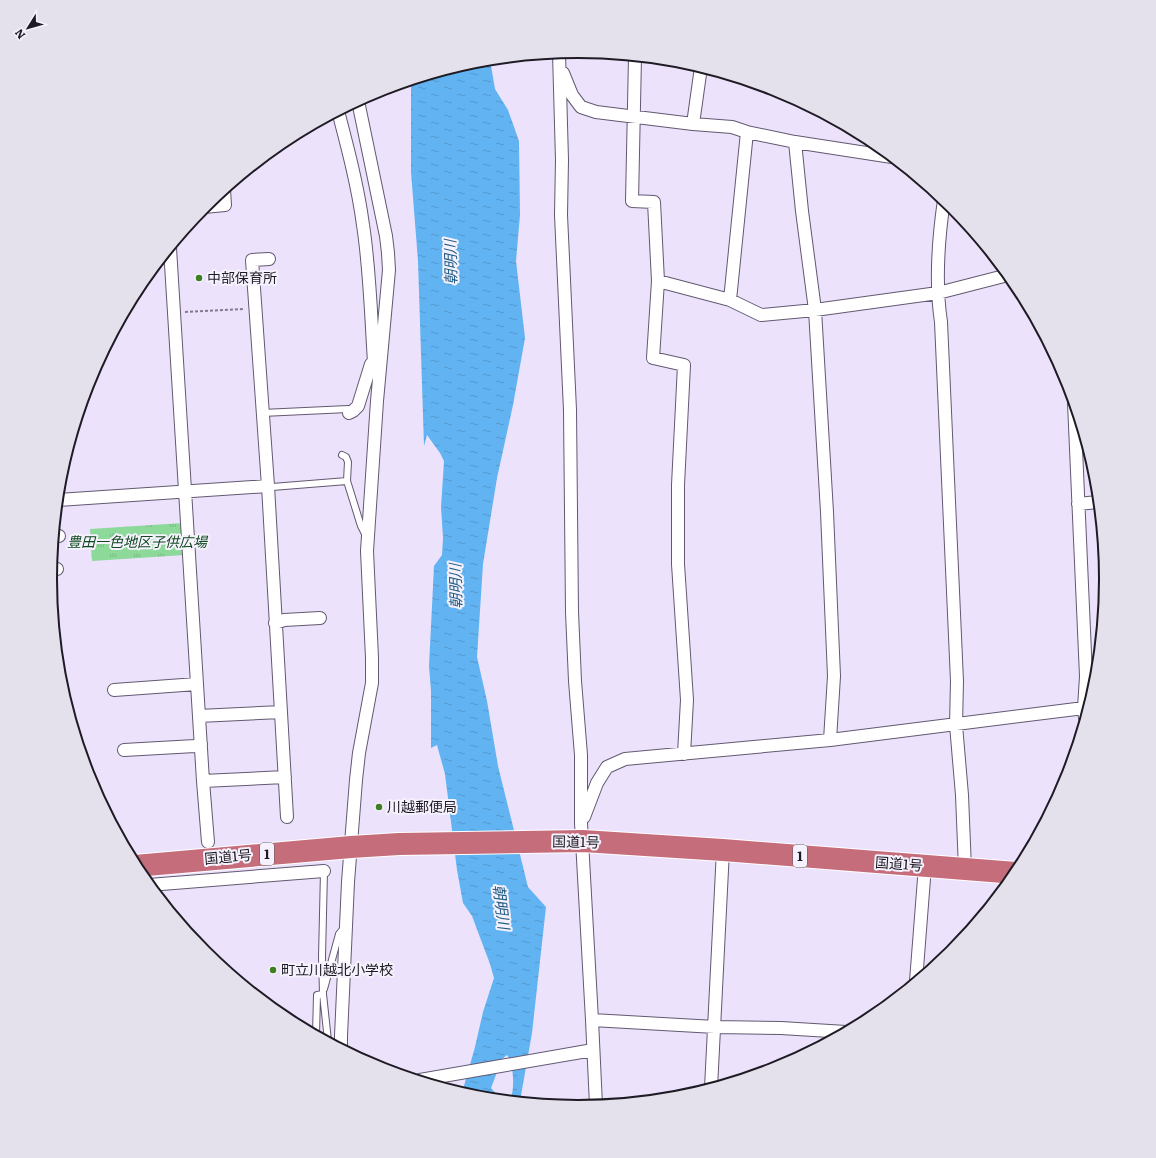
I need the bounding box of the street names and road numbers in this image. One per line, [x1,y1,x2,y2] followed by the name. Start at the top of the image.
[552,831,600,851] street label: 国道1号
[260,843,274,865] road number: 1
[203,844,253,868] street label: 国道1号
[793,845,807,867] road number: 1
[875,851,924,875] street label: 国道1号

